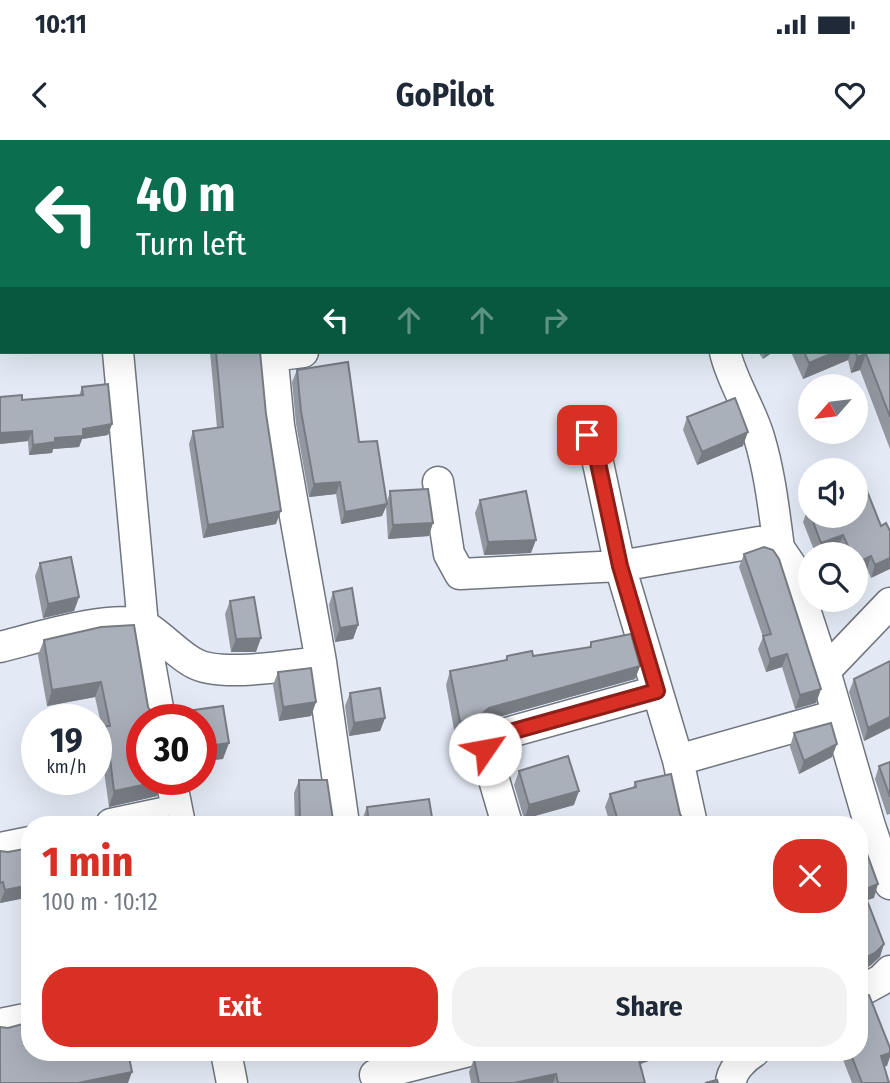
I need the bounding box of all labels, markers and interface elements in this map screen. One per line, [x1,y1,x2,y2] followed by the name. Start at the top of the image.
[35,9,87,40] text: 10:11
[21,76,59,114] icon: back
[396,76,494,114] text: GoPilot
[831,76,869,114] icon: heart
[136,165,236,224] text: 40 m
[21,168,112,259] icon: left
[136,225,246,263] text: Turn left
[317,301,355,339] icon: left
[390,301,428,339] icon: ahead
[463,301,501,339] icon: ahead
[536,301,574,339] icon: right
[798,374,868,444] north arrow
[798,374,868,612] map controls
[557,405,617,465] pin
[568,416,606,454] icon: arrive
[798,458,868,528] button: sound
[798,542,868,612] button: search
[126,704,217,795] speed limit sign: 30
[448,712,522,786] position arrow
[50,719,83,761] text: 19
[46,756,87,778] text: km/h
[42,837,133,887] text: 1 min
[773,839,847,913] button: close
[42,888,158,916] text: 100 m · 10:12
[42,967,438,1047] button: Exit
[452,967,847,1047] button: Share

